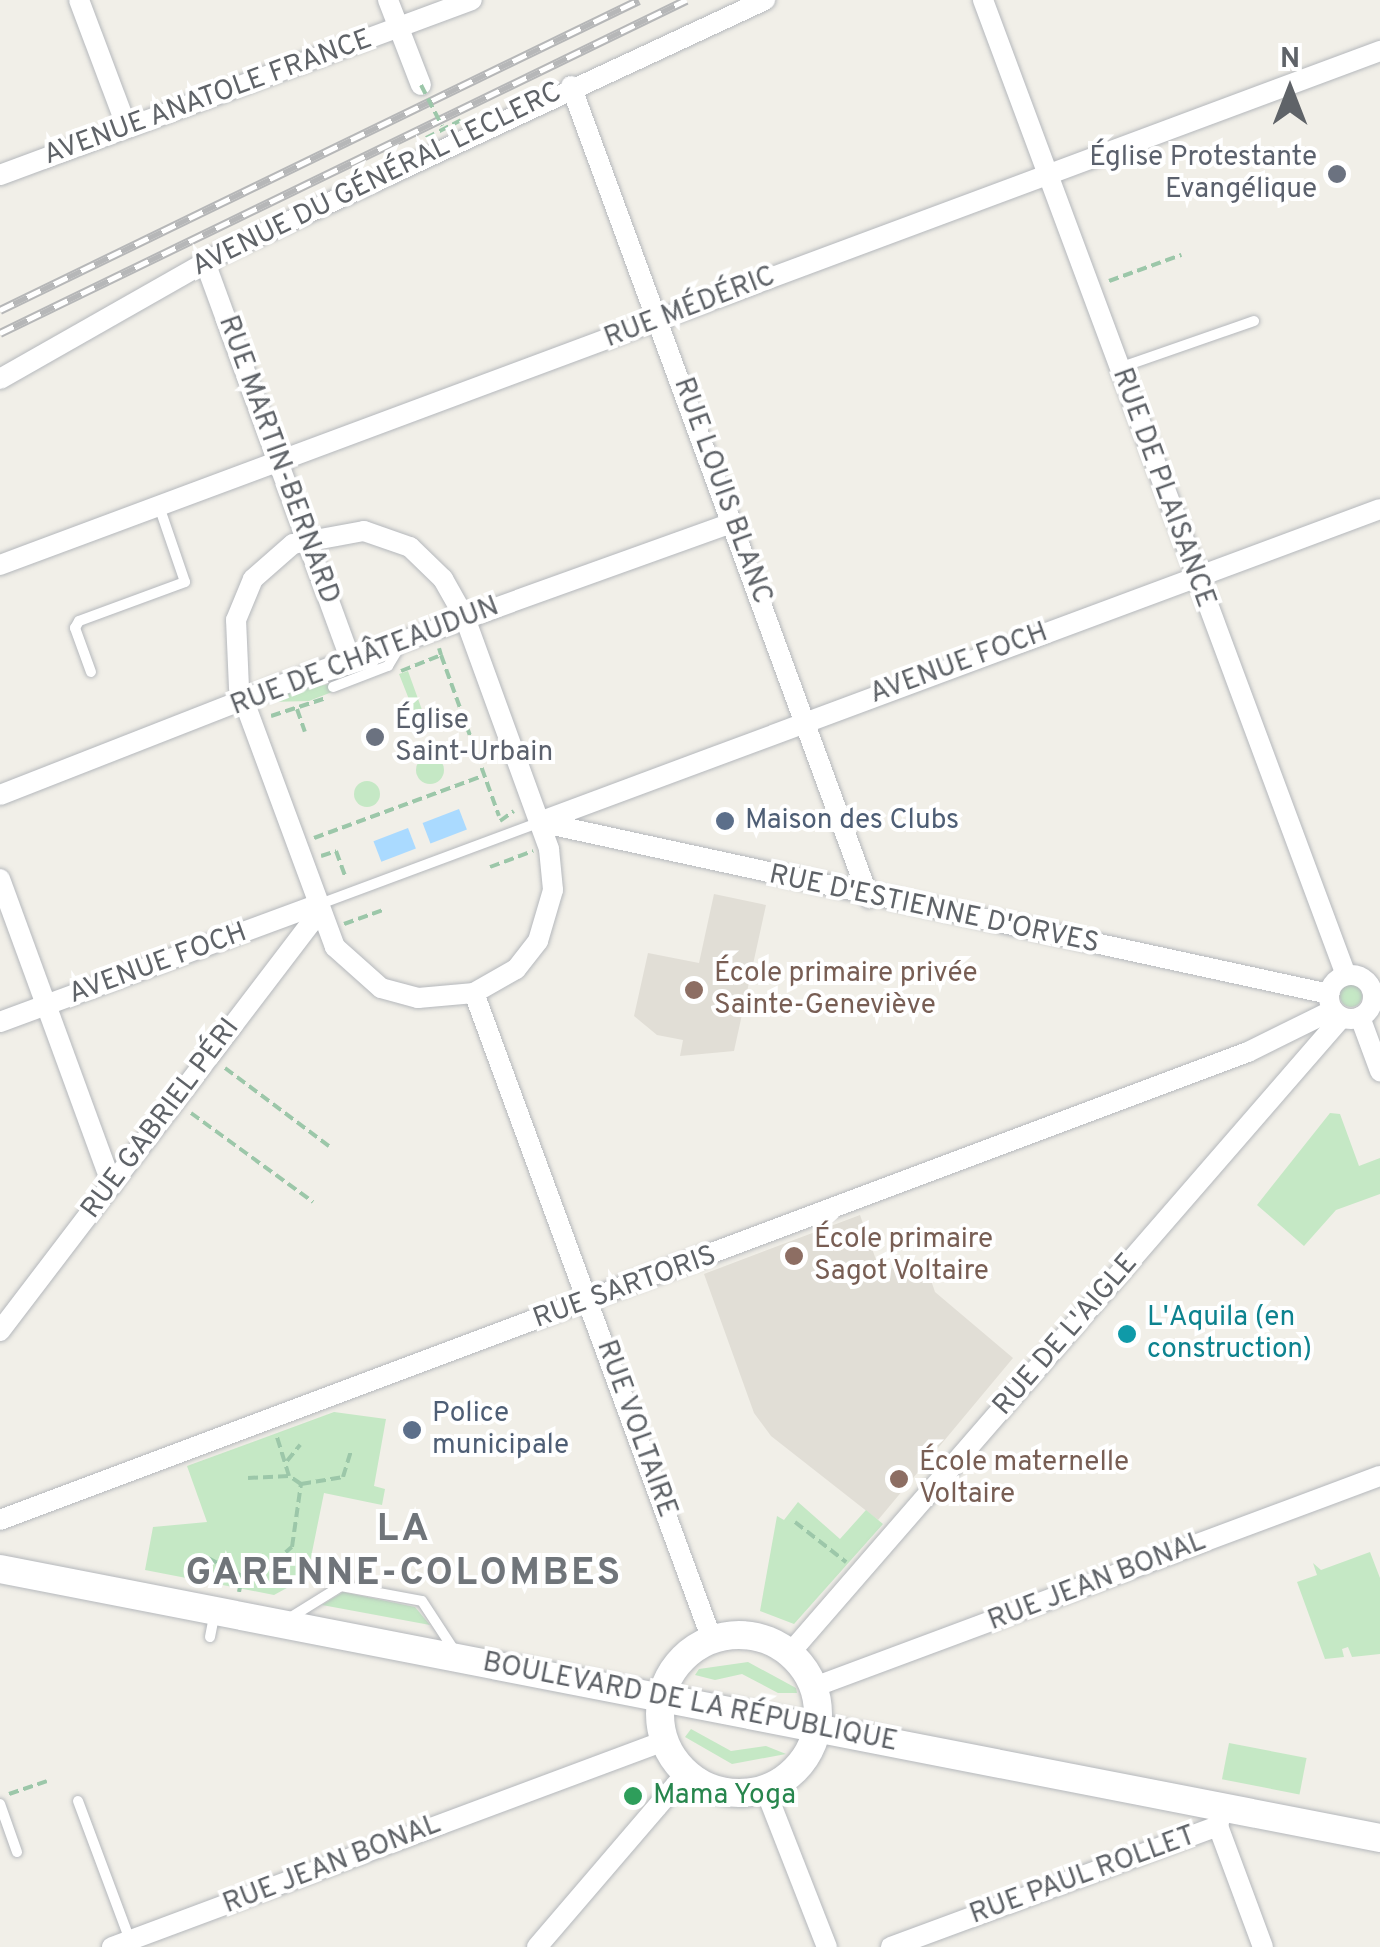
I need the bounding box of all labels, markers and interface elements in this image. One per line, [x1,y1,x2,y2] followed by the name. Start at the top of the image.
[39,23,377,173] street label: AVENUE ANATOLE FRANCE
[1240,40,1340,140] north arrow
[1280,42,1300,78] text: N
[187,76,567,284] street label: AVENUE DU GÉNÉRAL LECLERC
[1089,141,1317,207] place label: Église Protestante Evangélique
[1326,163,1348,185] marker: Église Protestante Evangélique
[600,260,780,356] street label: RUE MÉDÉRIC
[210,311,346,609] street label: RUE MARTIN-BERNARD
[1104,364,1222,612] street label: RUE DE PLAISANCE
[665,373,779,609] street label: RUE LOUIS BLANC
[226,590,504,724] street label: RUE DE CHÂTEAUDUN
[865,616,1053,712] street label: AVENUE FOCH
[395,704,553,770] place label: Église Saint-Urbain
[364,726,386,748] marker: Église Saint-Urbain
[745,804,959,838] place label: Maison des Clubs
[714,810,736,832] marker: Maison des Clubs
[766,859,1102,961] street label: RUE D'ESTIENNE D'ORVES
[64,916,252,1012] street label: AVENUE FOCH
[714,957,978,1023] place label: École primaire privée Sainte-Geneviève
[683,979,705,1001] marker: École primaire privée Sainte-Geneviève
[75,1012,247,1226] street label: RUE GABRIEL PÉRI
[814,1223,993,1289] place label: École primaire Sagot Voltaire
[529,1239,721,1337] street label: RUE SARTORIS
[783,1245,805,1267] marker: École primaire Sagot Voltaire
[987,1247,1145,1423] street label: RUE DE L'AIGLE
[1147,1301,1312,1367] place label: L'Aquila (en construction)
[1116,1323,1138,1345] marker: L'Aquila (en construction)
[588,1335,684,1523] street label: RUE VOLTAIRE
[432,1397,569,1463] place label: Police municipale
[401,1419,423,1441] marker: Police municipale
[919,1446,1129,1512] place label: École maternelle Voltaire
[888,1468,910,1490] marker: École maternelle Voltaire
[185,1508,623,1598] district label: LA GARENNE-COLOMBES
[984,1525,1210,1639] street label: RUE JEAN BONAL
[479,1646,901,1760] street label: BOULEVARD DE LA RÉPUBLIQUE
[653,1779,797,1813] place label: Mama Yoga
[622,1785,644,1807] marker: Mama Yoga
[219,1808,445,1922] street label: RUE JEAN BONAL
[965,1819,1201,1933] street label: RUE PAUL ROLLET

